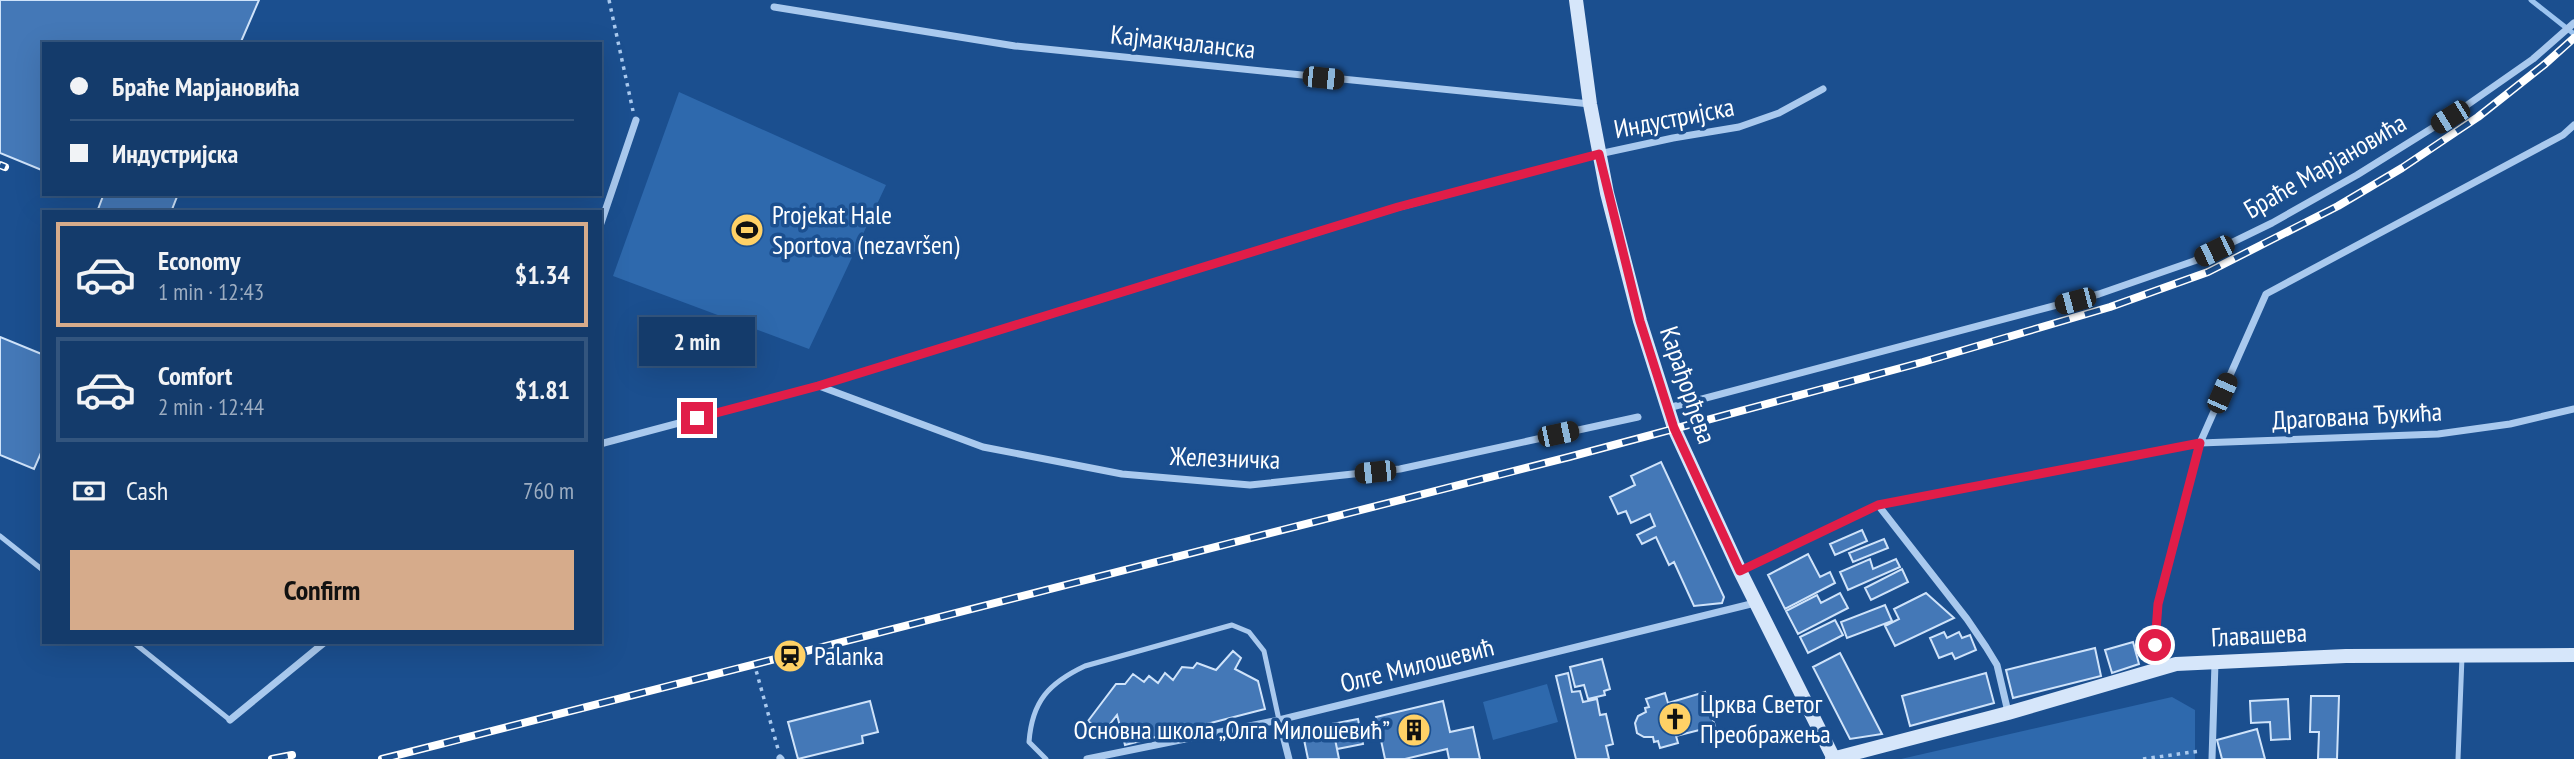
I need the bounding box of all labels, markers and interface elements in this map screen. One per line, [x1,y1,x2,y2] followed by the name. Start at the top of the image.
[1109,17,1257,66] street label: Кајмакчаланска
[1302,65,1345,91] car
[112,70,300,103] text: Браће Марјановића
[1611,90,1737,145] street label: Индустријска
[2427,97,2474,137] car
[2238,106,2412,225] street label: Браће Марјановића
[112,137,238,170] text: Индустријска
[772,198,959,261] place label: Projekat Hale Sportova (nezavršen)
[728,211,766,249] sports icon: Projekat Hale Sportova (nezavršen)
[2191,232,2238,270] car
[74,243,137,306] icon: car
[158,244,240,277] text: Economy
[515,258,570,291] text: $1.34
[158,277,264,306] text: 1 min · 12:43
[2052,285,2099,317] car
[639,316,755,366] callout: 2 min
[1653,322,1724,448] street label: Карађорђева
[674,327,720,356] text: 2 min
[74,358,137,421] icon: car
[158,359,232,392] text: Comfort
[2204,370,2241,416] car
[515,373,570,406] text: $1.81
[158,392,264,421] text: 2 min · 12:44
[2271,395,2443,436] street label: Драгована Ђукића
[681,402,713,434] route end
[1536,419,1581,449] car
[1168,439,1281,476] street label: Железничка
[1354,459,1397,485] car
[70,472,108,510] icon: cash
[126,474,168,507] text: Cash
[523,476,574,505] text: 760 m
[70,550,574,630] button: Confirm
[2210,616,2308,653] street label: Главашева
[1337,629,1497,700] street label: Олге Милошевић
[2139,629,2171,661] route start
[771,637,809,675] station icon: Palanka
[814,639,884,672] place label: Palanka
[1700,687,1831,750] place label: Црква Светог Преображења
[1656,700,1694,738] church icon: Црква Светог Преображења
[1395,711,1433,749] building icon: Основна школа „Олга Милошевић”
[1073,713,1390,746] place label: Основна школа „Олга Милошевић”

